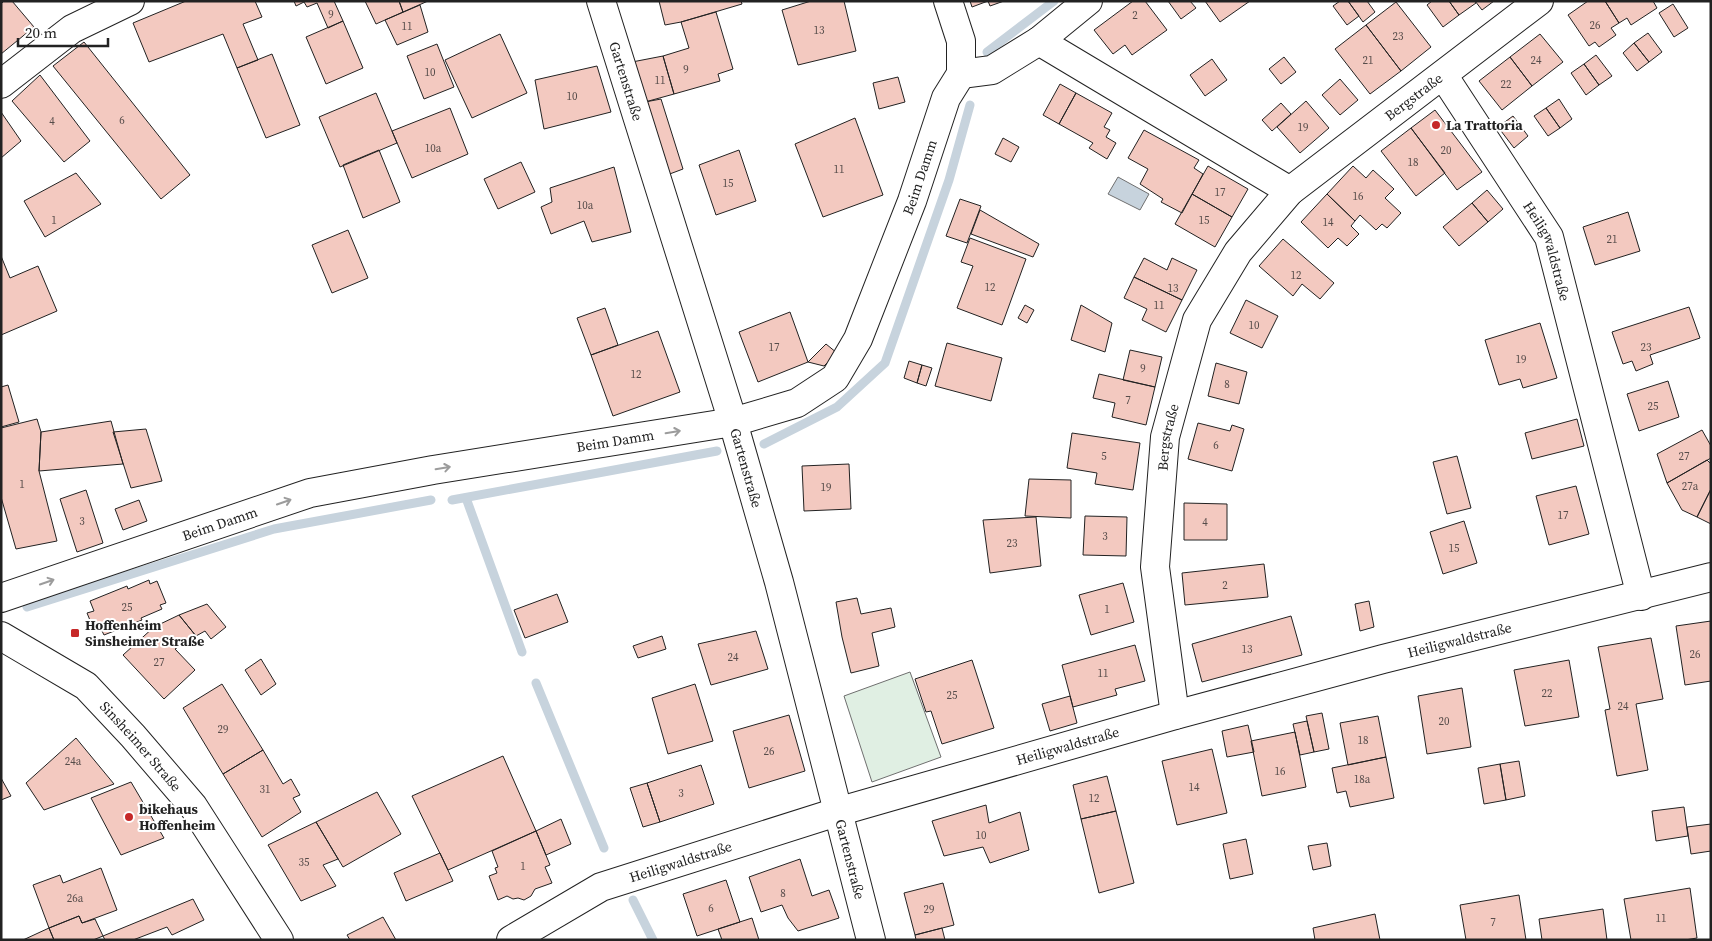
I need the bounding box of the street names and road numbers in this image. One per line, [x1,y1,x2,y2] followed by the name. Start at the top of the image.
[604,39,648,123] street label: Gartenstraße
[1380,68,1447,125] street label: Bergstraße
[898,137,942,218] street label: Beim Damm
[1518,197,1575,303] street label: Heiligwaldstraße
[1152,401,1184,471] street label: Bergstraße
[575,425,656,457] street label: Beim Damm
[725,426,767,510] street label: Gartenstraße
[179,501,260,546] street label: Beim Damm
[1405,617,1514,662] street label: Heiligwaldstraße
[95,697,186,796] street label: Sinsheimer Straße
[1014,722,1122,770] street label: Heiligwaldstraße
[830,817,870,902] street label: Gartenstraße
[627,836,734,887] street label: Heiligwaldstraße

